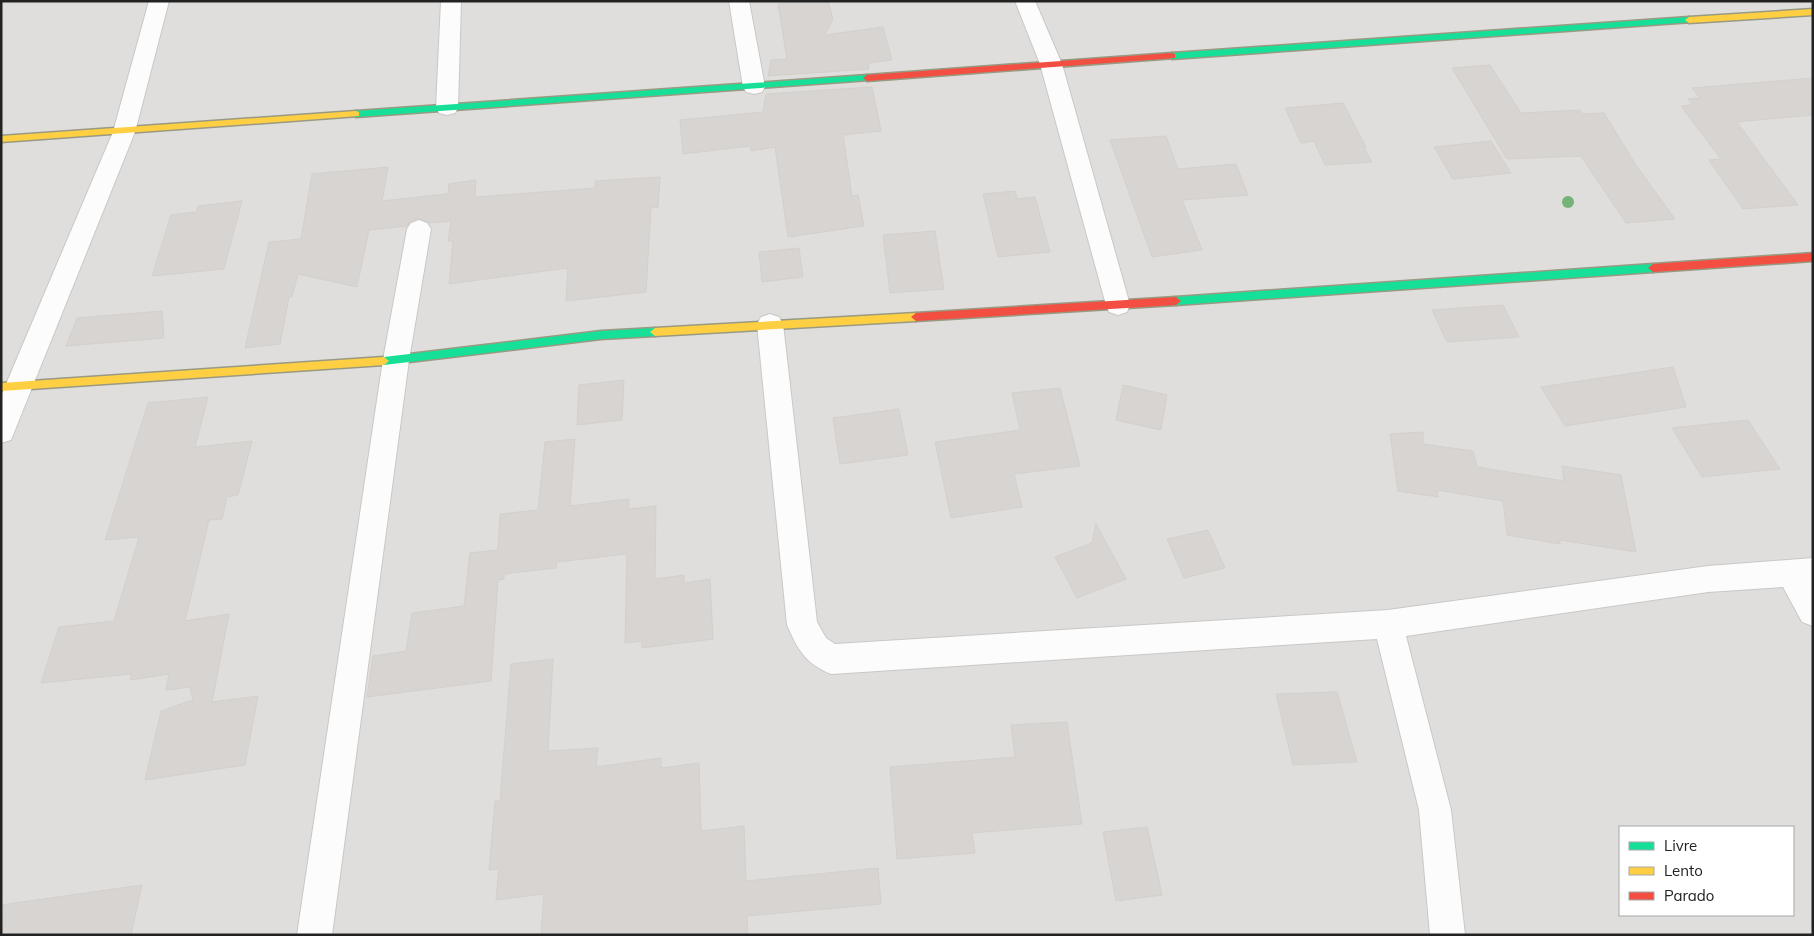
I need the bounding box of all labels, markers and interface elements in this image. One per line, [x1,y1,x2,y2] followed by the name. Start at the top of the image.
[1619,826,1794,916] legend
[1664,836,1697,855] text: Livre
[1664,861,1703,880] text: Lento
[1664,886,1714,905] text: Parado

